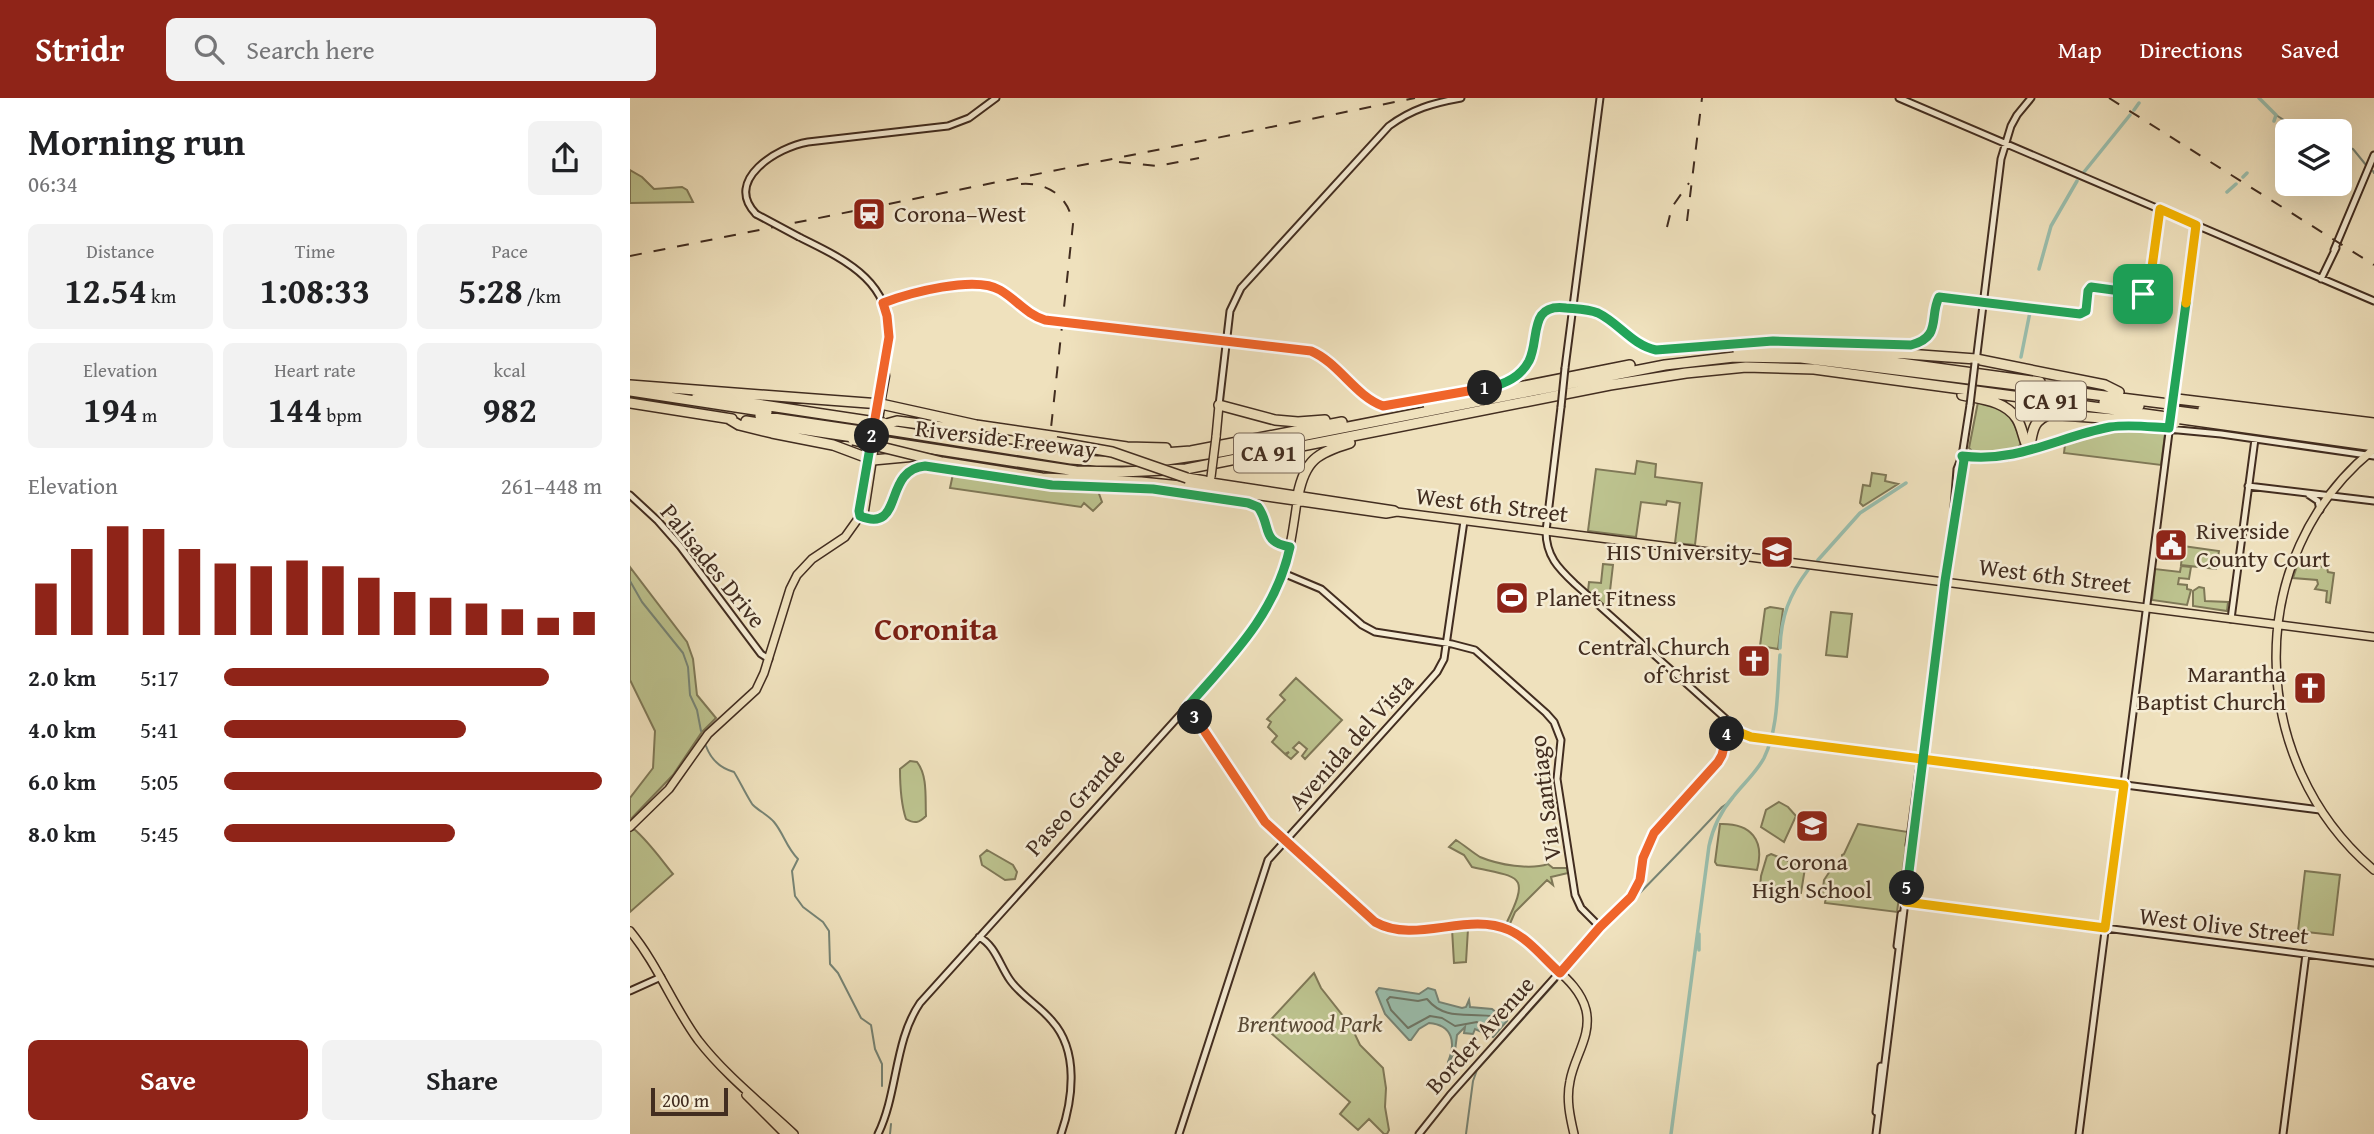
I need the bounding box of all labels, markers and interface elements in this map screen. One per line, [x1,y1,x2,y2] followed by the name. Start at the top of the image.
[166,18,656,81] search box
[35,25,124,73] text: Stridr
[190,30,228,68] icon: search
[246,30,375,69] text: Search here
[2058,32,2102,67] text: Map
[2140,32,2243,67] text: Directions
[2281,32,2339,67] text: Saved
[28,113,245,169] text: Morning run
[2275,119,2352,196] map controls
[2275,119,2352,196] button: layers
[528,121,602,195] button: share
[28,167,78,200] text: 06:34
[850,195,888,233] station icon: Corona–West
[894,196,1027,231] place label: Corona–West
[86,237,154,265] text: Distance
[295,237,335,265] text: Time
[491,237,528,265] text: Pace
[2113,264,2173,324] pin
[64,265,147,316] text: 12.54
[260,265,370,316] text: 1:08:33
[458,265,523,316] text: 5:28
[2124,275,2162,313] icon: arrive
[147,282,176,310] text: km
[523,282,561,310] text: /km
[83,356,158,384] text: Elevation
[274,356,356,384] text: Heart rate
[493,356,526,384] text: kcal
[1468,370,1502,406] pin: 1
[1480,373,1489,401] text: 1
[2016,382,2086,420] road number: CA 91
[83,384,138,435] text: 194
[268,384,322,435] text: 144
[482,384,537,435] text: 982
[138,401,157,429] text: m
[322,401,362,429] text: bpm
[913,410,1099,467] street label: Riverside Freeway
[854,418,890,454] pin: 2
[867,421,876,449] text: 2
[1234,434,1304,472] road number: CA 91
[28,469,118,502] text: Elevation
[501,469,602,502] text: 261–448 m
[1414,478,1571,531] street label: West 6th Street
[652,496,775,636] street label: Palisades Drive
[2196,513,2331,576] place label: Riverside County Court
[2152,526,2190,564] public building icon: Riverside County Court
[1758,533,1796,571] school or university icon: HIS University
[1606,534,1752,569] place label: HIS University
[1977,549,2134,602] street label: West 6th Street
[1493,579,1531,617] sports icon: Planet Fitness
[1536,580,1676,615] place label: Planet Fitness
[874,605,998,652] district label: Coronita
[1578,629,1731,692] place label: Central Church of Christ
[1735,642,1773,680] church icon: Central Church of Christ
[2137,656,2287,719] place label: Marantha Baptist Church
[28,661,96,694] text: 2.0 km
[140,661,179,694] text: 5:17
[1280,665,1422,818] street label: Avenida del Vista
[2291,669,2329,707] church icon: Marantha Baptist Church
[1178,700,1212,734] pin: 3
[1190,702,1199,730] text: 3
[28,713,96,746] text: 4.0 km
[140,713,179,746] text: 5:41
[1710,716,1744,752] pin: 4
[1722,719,1731,747] text: 4
[1519,733,1570,863] street label: Via Santiago
[1016,740,1133,864] street label: Paseo Grande
[28,765,96,798] text: 6.0 km
[140,765,179,798] text: 5:05
[1793,807,1831,845] school or university icon: Corona High School
[28,817,96,850] text: 8.0 km
[140,817,179,850] text: 5:45
[1752,844,1872,907] place label: Corona High School
[1890,870,1924,906] pin: 5
[1902,873,1911,901] text: 5
[2137,898,2311,953] street label: West Olive Street
[1417,968,1542,1102] street label: Border Avenue
[1236,1006,1383,1041] park label: Brentwood Park
[28,1040,308,1120] button: Save
[322,1040,602,1120] button: Share
[651,1085,728,1117] scale bar
[662,1086,709,1114] text: 200 m

